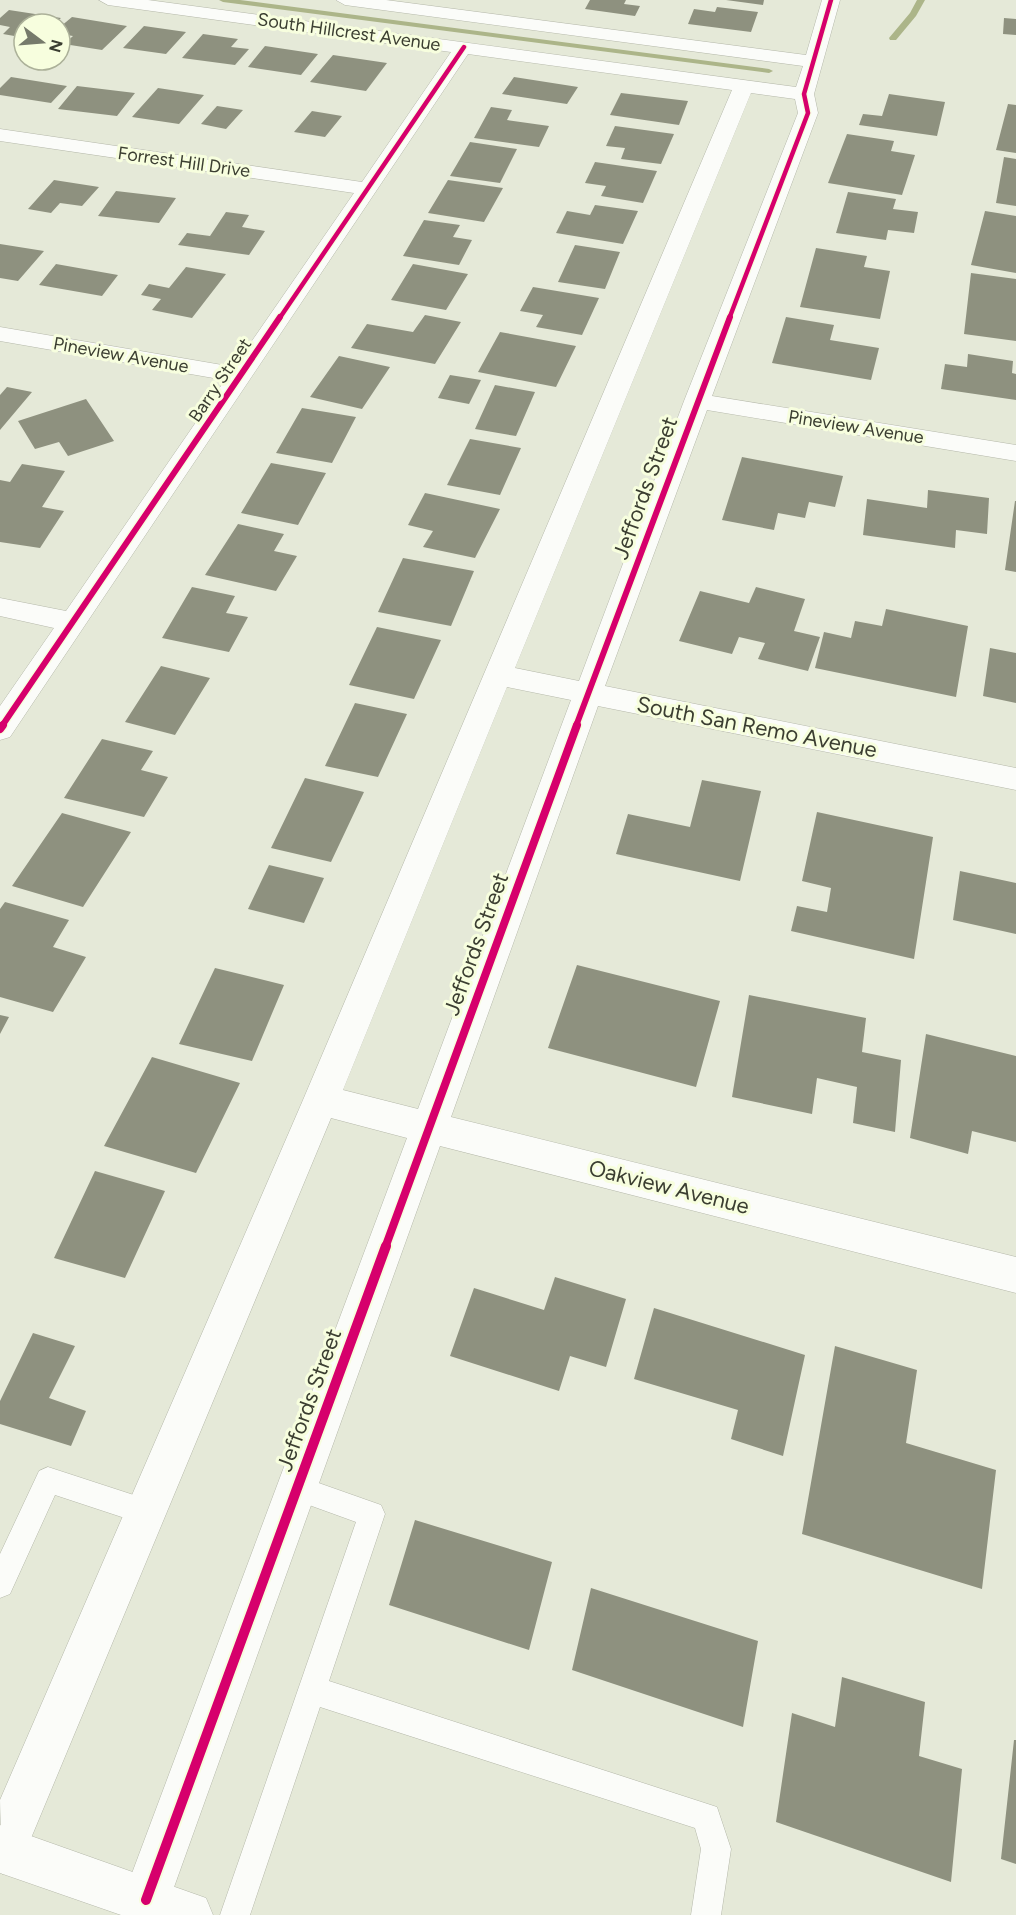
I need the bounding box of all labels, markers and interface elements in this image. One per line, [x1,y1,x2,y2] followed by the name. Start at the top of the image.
[256,8,442,56] street label: South Hillcrest Avenue
[12,12,72,72] north arrow
[45,37,67,55] text: N
[116,142,252,182] street label: Forrest Hill Drive
[52,332,190,378] street label: Pineview Avenue
[184,334,256,426] street label: Barry Street
[787,405,925,449] street label: Pineview Avenue
[607,413,683,563] street label: Jeffords Street
[635,690,879,764] street label: South San Remo Avenue
[438,869,514,1019] street label: Jeffords Street
[586,1154,752,1220] street label: Oakview Avenue
[271,1325,347,1475] street label: Jeffords Street

